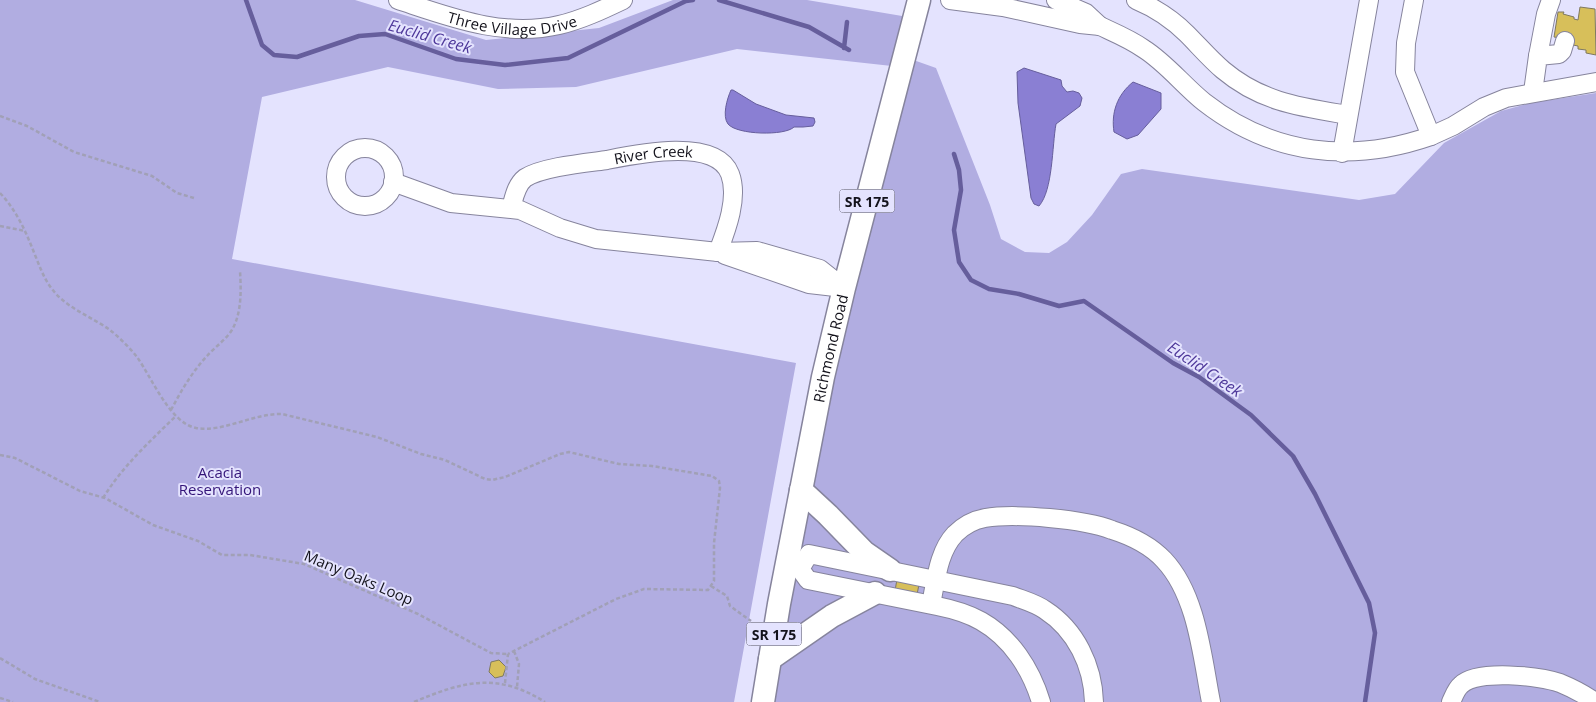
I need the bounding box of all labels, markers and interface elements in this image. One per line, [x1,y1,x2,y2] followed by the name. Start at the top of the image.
[445,7,579,39] street label: Three Village Drive
[386,14,475,59] water label: Euclid Creek
[612,141,694,168] street label: River Creek
[840,190,894,212] road number: SR 175
[808,292,852,404] street label: Richmond Road
[1163,336,1248,403] water label: Euclid Creek
[179,462,261,499] park label: Acacia Reservation
[302,545,416,609] street label: Many Oaks Loop
[746,622,802,646] road number: SR 175

